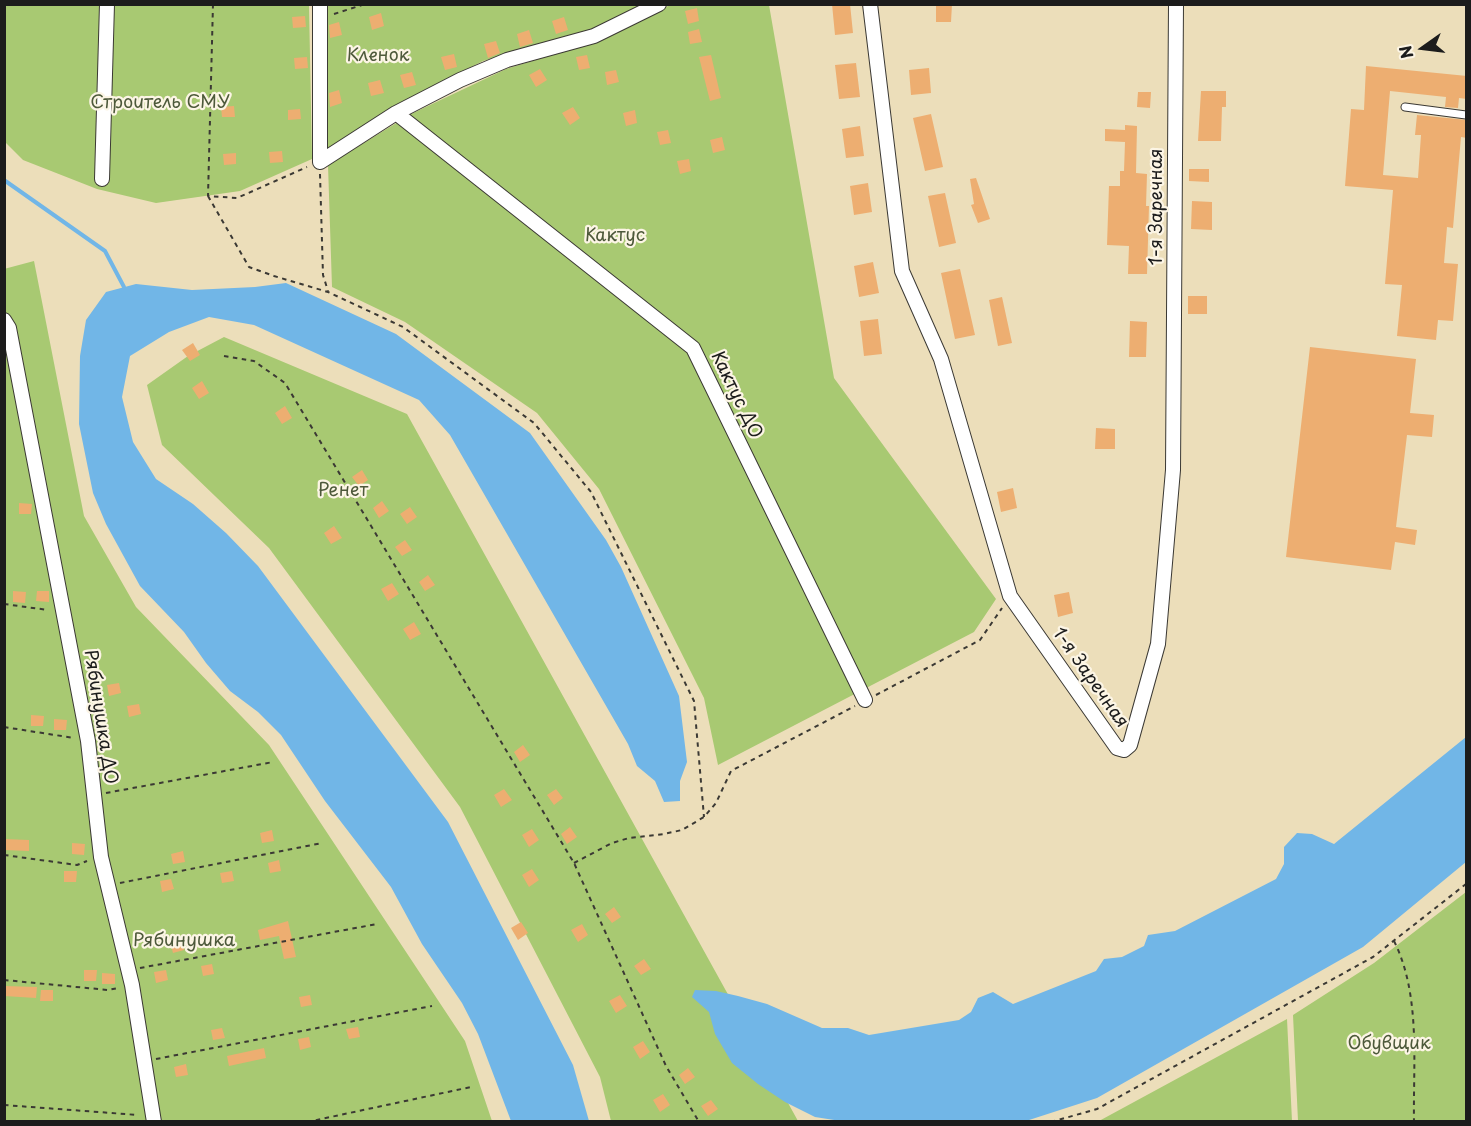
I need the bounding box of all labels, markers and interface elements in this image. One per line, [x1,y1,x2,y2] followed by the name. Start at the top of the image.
[1393,18,1453,78] north arrow
[1392,43,1419,61] text: N
[347,45,409,67] park label: Кленок
[90,92,230,114] park label: Строитель СМУ
[1146,148,1168,266] street label: 1-я Заречная
[585,225,645,247] park label: Кактус
[706,348,766,442] street label: Кактус ДО
[318,480,368,502] park label: Ренет
[1048,624,1132,732] street label: 1-я Заречная
[79,648,121,786] street label: Рябинушка ДО
[133,930,235,952] park label: Рябинушка
[1347,1033,1431,1055] park label: Обувщик

